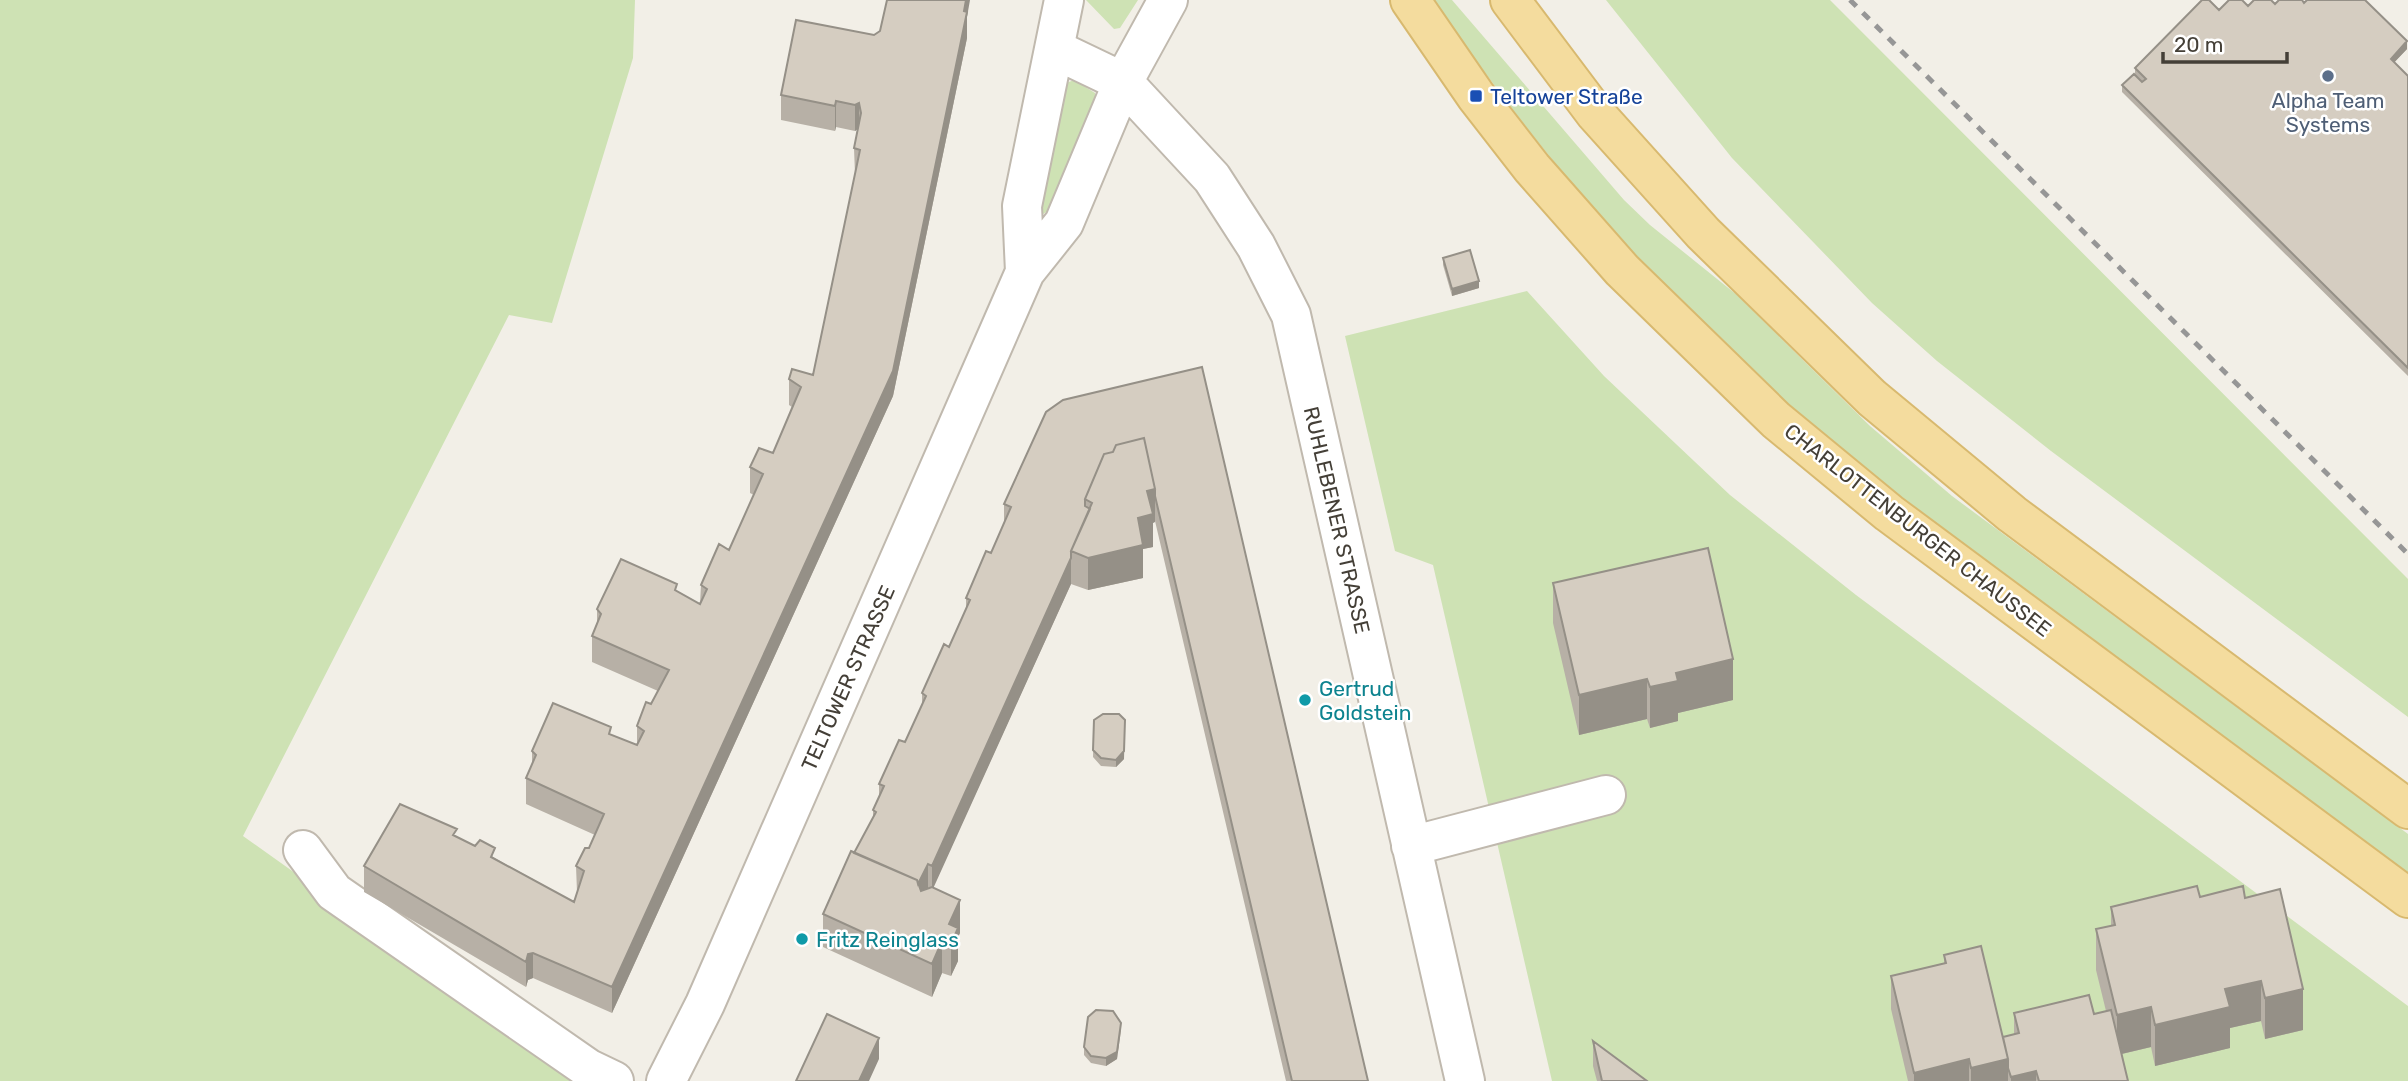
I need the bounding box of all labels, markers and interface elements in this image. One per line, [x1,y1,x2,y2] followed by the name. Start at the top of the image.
[2163,21,2287,65] scale bar
[2174,32,2223,57] text: 20 m
[2320,68,2336,84] marker: Alpha Team Systems
[1490,84,1643,109] place label: Teltower Straße
[1468,88,1484,104] marker: Teltower Straße
[2272,88,2384,137] place label: Alpha Team Systems
[1299,404,1375,636] street label: RUHLEBENER STRASSE
[1780,418,2056,642] street label: CHARLOTTENBURGER CHAUSSEE
[796,582,900,774] street label: TELTOWER STRASSE
[1319,676,1411,725] place label: Gertrud Goldstein
[1297,692,1313,708] marker: Gertrud Goldstein
[816,927,959,952] place label: Fritz Reinglass
[794,931,810,947] marker: Fritz Reinglass

